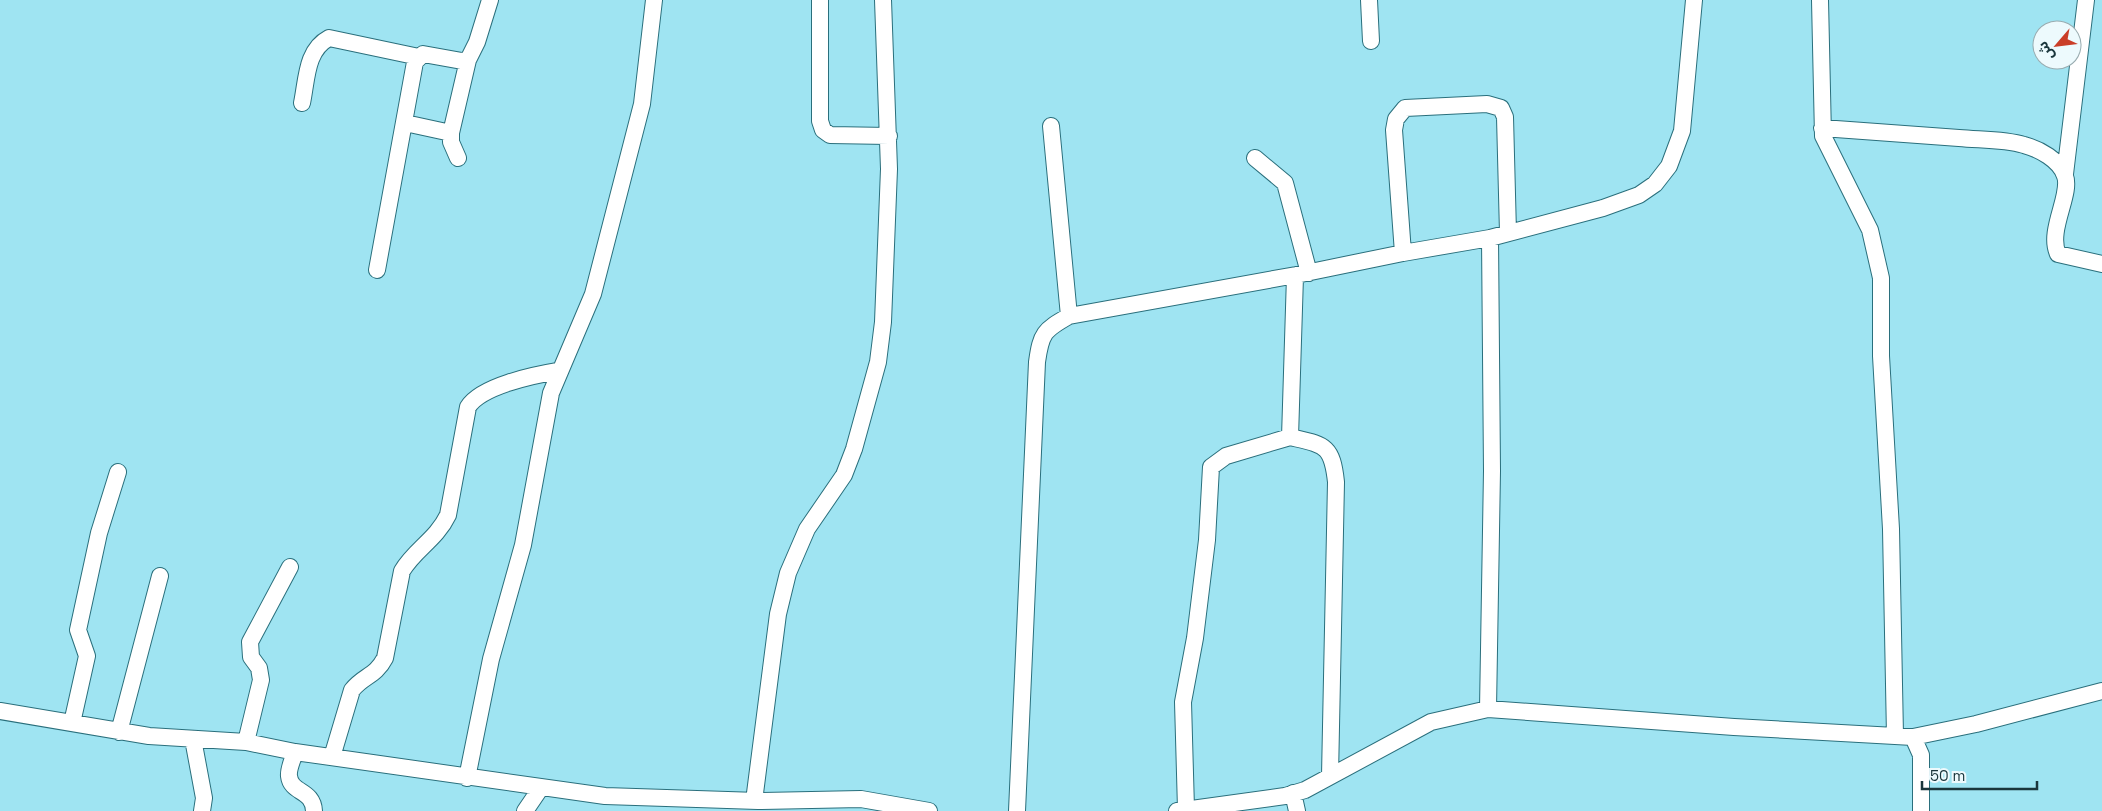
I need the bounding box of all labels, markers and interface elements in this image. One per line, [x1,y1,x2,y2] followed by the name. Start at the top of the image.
[2032,20,2082,70] north arrow
[2033,38,2058,64] text: ش
[1922,758,2037,790] scale bar
[1930,766,1965,785] text: 50 m

